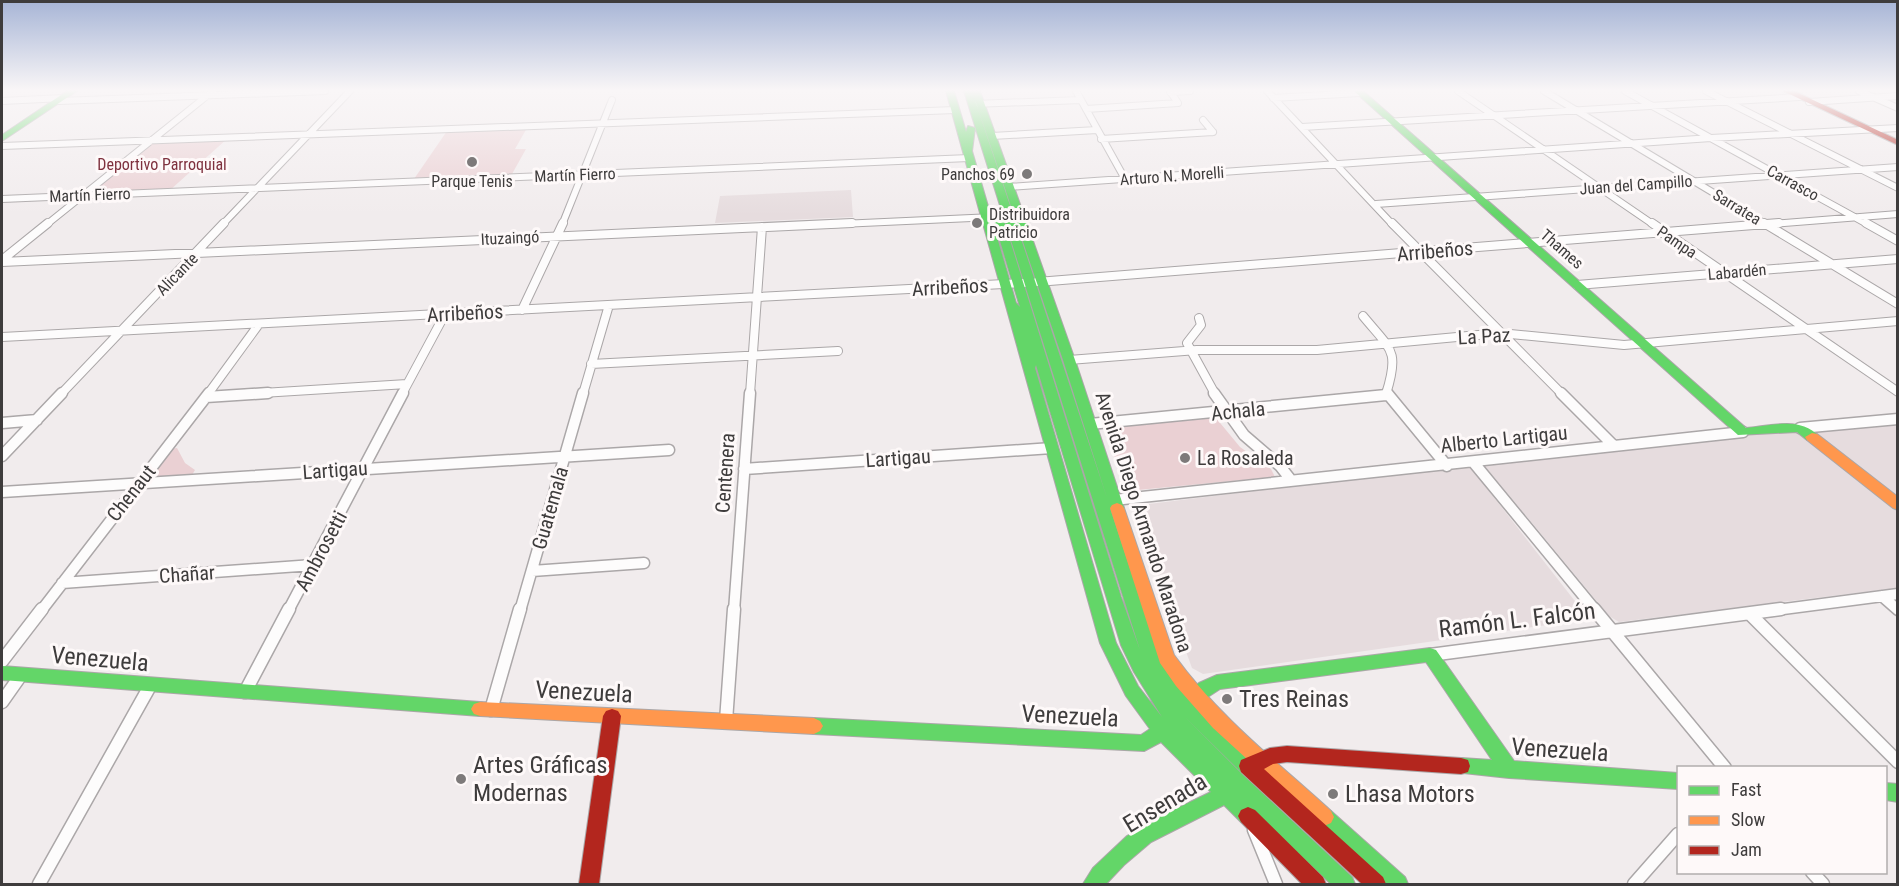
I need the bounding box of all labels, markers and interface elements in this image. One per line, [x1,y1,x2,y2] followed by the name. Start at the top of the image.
[97,155,227,174] park label: Deportivo Parroquial
[465,155,479,169] marker: Parque Tenis
[1764,161,1822,205] street label: Carrasco
[1119,163,1225,189] street label: Arturo N. Morelli
[534,164,616,186] street label: Martín Fierro
[941,165,1015,184] place label: Panchos 69
[1020,167,1034,181] marker: Panchos 69
[431,172,513,191] place label: Parque Tenis
[1579,172,1693,198] street label: Juan del Campillo
[49,184,131,206] street label: Martín Fierro
[1709,185,1765,229] street label: Sarratea
[989,205,1070,242] place label: Distribuidora Patricio
[970,216,984,230] marker: Distribuidora Patricio
[1653,222,1701,262] street label: Pampa
[1537,225,1587,273] street label: Thames
[480,227,540,249] street label: Ituzaingó
[1396,236,1474,266] street label: Arribeños
[152,249,202,299] street label: Alicante
[1707,260,1767,284] street label: Labardén
[911,273,989,301] street label: Arribeños
[426,299,504,327] street label: Arribeños
[1457,323,1511,349] street label: La Paz
[1090,389,1198,655] street label: Avenida Diego Armando Maradona
[1210,396,1266,426] street label: Achala
[1439,420,1569,458] street label: Alberto Lartigau
[710,432,740,514] street label: Centenera
[865,444,931,472] street label: Lartigau
[1197,446,1294,470] place label: La Rosaleda
[1178,451,1192,465] marker: La Rosaleda
[302,456,368,484] street label: Lartigau
[101,460,161,526] street label: Chenaut
[527,464,573,552] street label: Guatemala
[290,507,352,595] street label: Ambrosetti
[158,560,216,588] street label: Chañar
[1437,596,1597,644] street label: Ramón L. Falcón
[50,641,150,677] street label: Venezuela
[535,675,633,709] street label: Venezuela
[1239,685,1349,713] place label: Tres Reinas
[1220,692,1234,706] marker: Tres Reinas
[1021,699,1119,733] street label: Venezuela
[1510,733,1610,767] street label: Venezuela
[473,751,607,807] place label: Artes Gráficas Modernas
[1677,766,1887,874] legend
[1118,767,1212,839] street label: Ensenada
[454,772,468,786] marker: Artes Gráficas Modernas
[1731,779,1762,800] text: Fast
[1345,780,1475,808] place label: Lhasa Motors
[1326,787,1340,801] marker: Lhasa Motors
[1731,809,1766,830] text: Slow
[1731,839,1762,860] text: Jam

